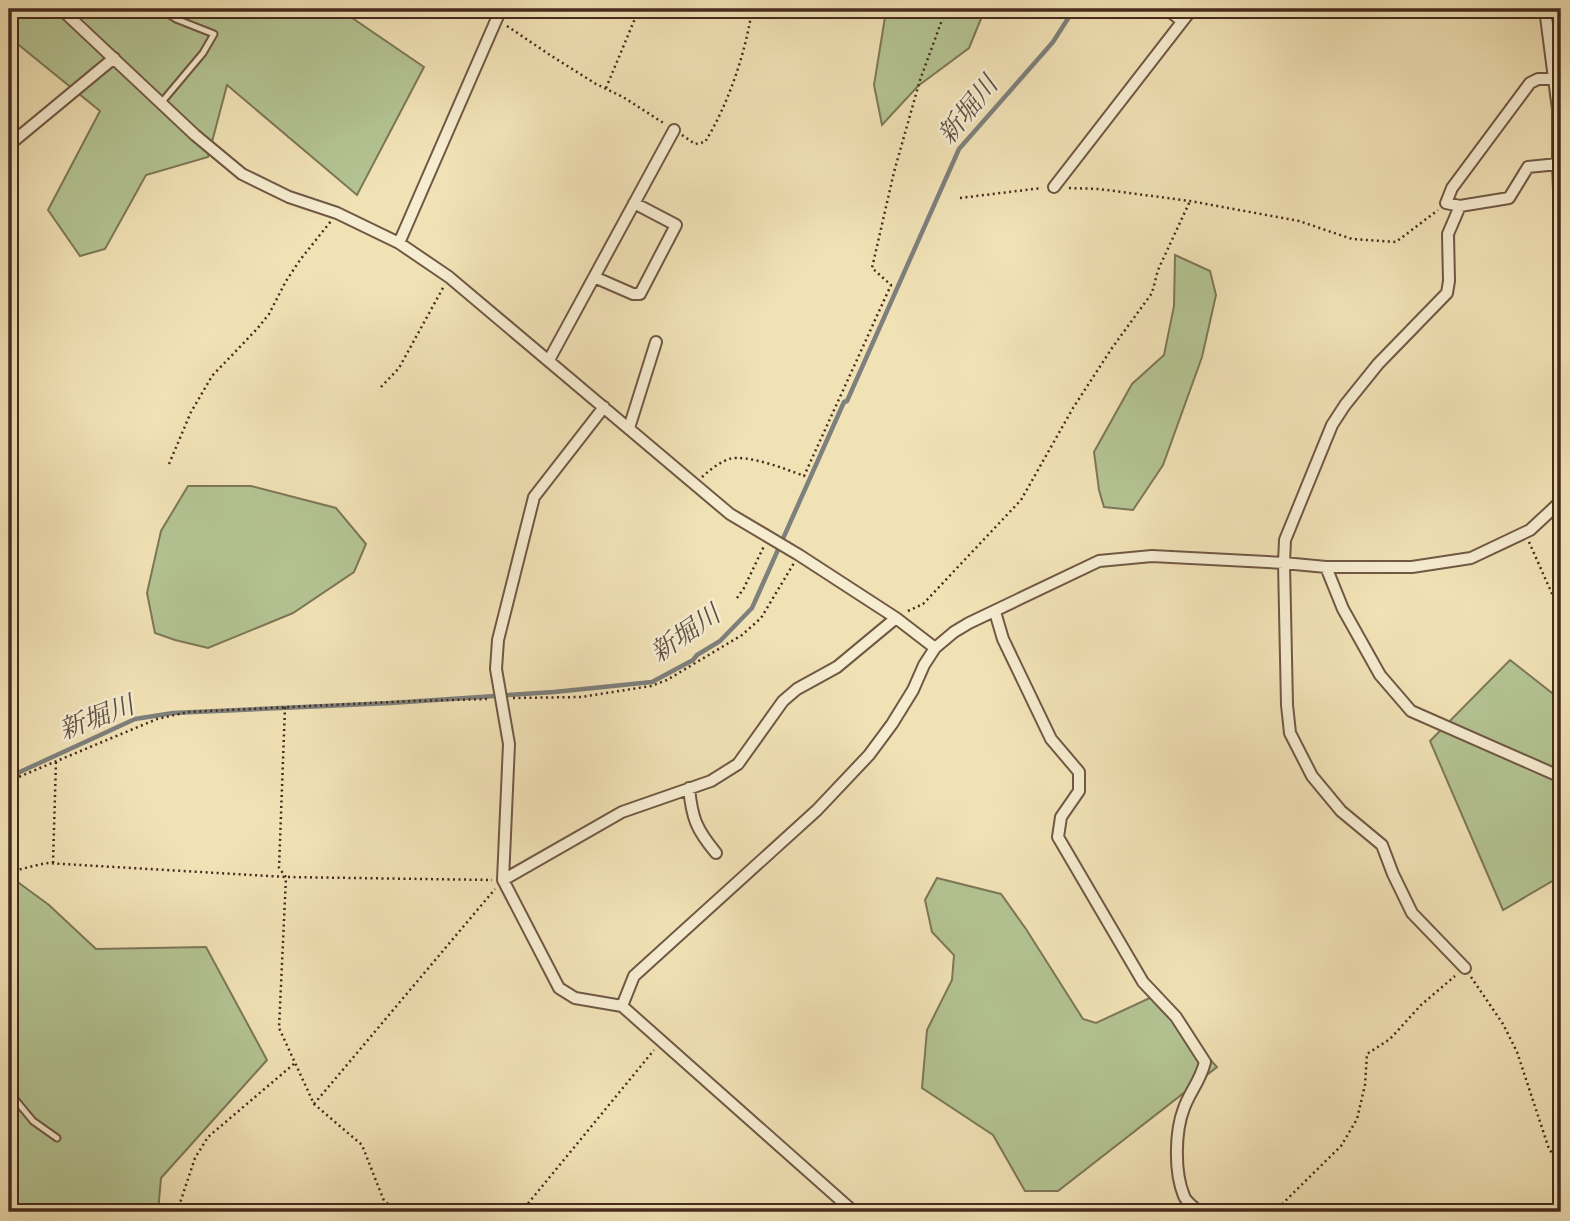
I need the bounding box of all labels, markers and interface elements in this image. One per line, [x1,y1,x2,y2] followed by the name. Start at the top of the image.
[933,69,1006,149] water label: 新堀川
[645,599,728,668] water label: 新堀川
[55,690,141,745] water label: 新堀川

